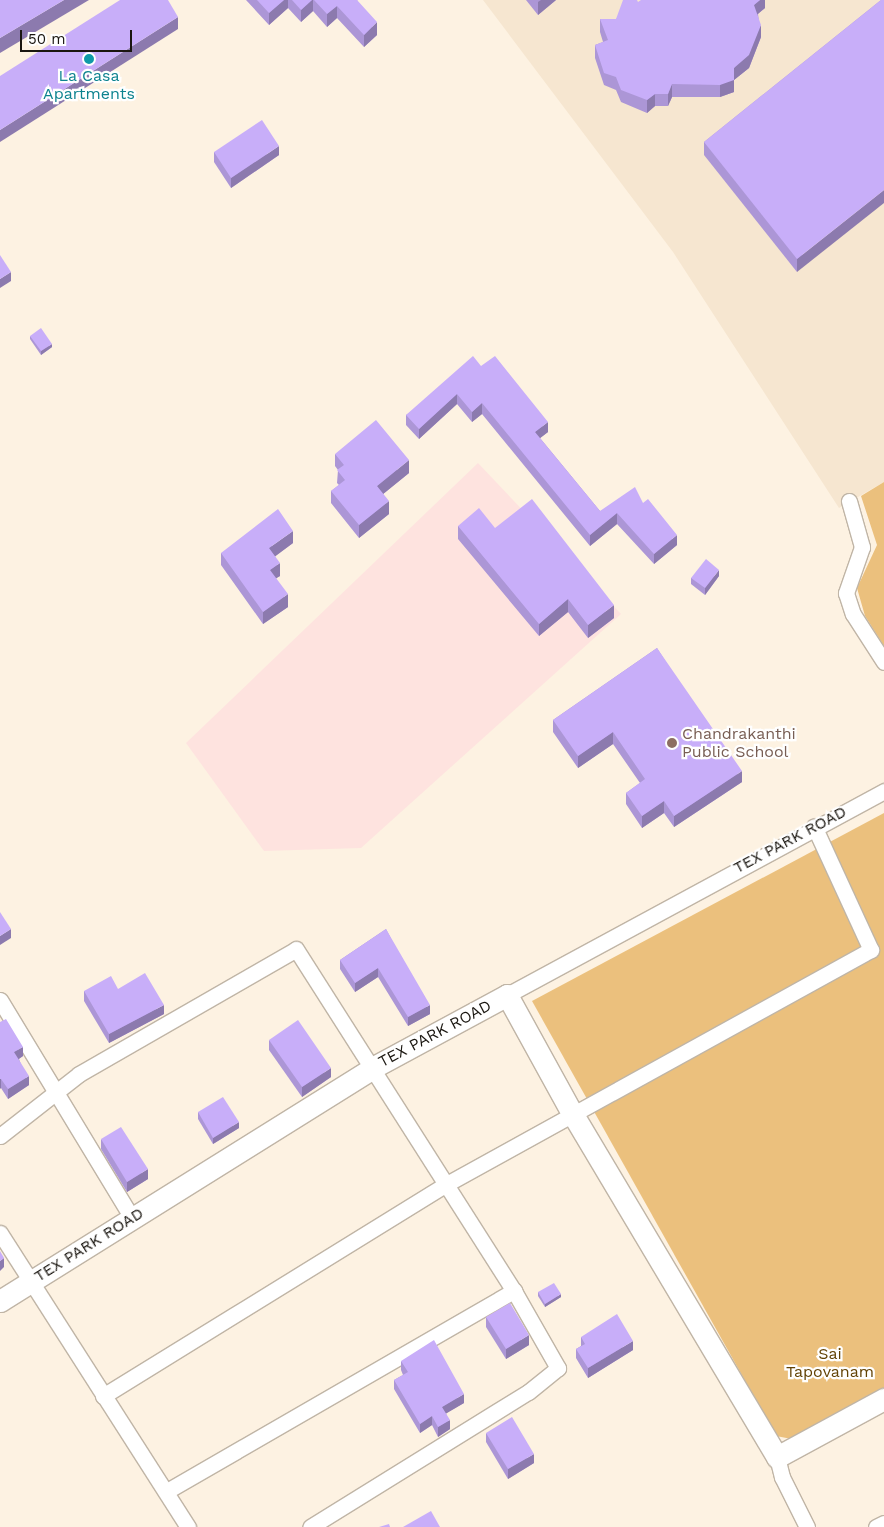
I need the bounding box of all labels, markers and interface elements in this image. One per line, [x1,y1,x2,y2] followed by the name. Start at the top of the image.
[22,20,135,52] scale bar
[28,30,65,48] text: 50 m
[83,53,95,65] marker: La Casa Apartments
[43,66,135,104] place label: La Casa Apartments
[682,724,796,762] place label: Chandrakanthi Public School
[666,737,678,749] marker: Chandrakanthi Public School
[730,802,850,878] street label: TEX PARK ROAD
[375,996,495,1072] street label: TEX PARK ROAD
[31,1204,147,1286] street label: TEX PARK ROAD
[786,1344,874,1382] park label: Sai Tapovanam

